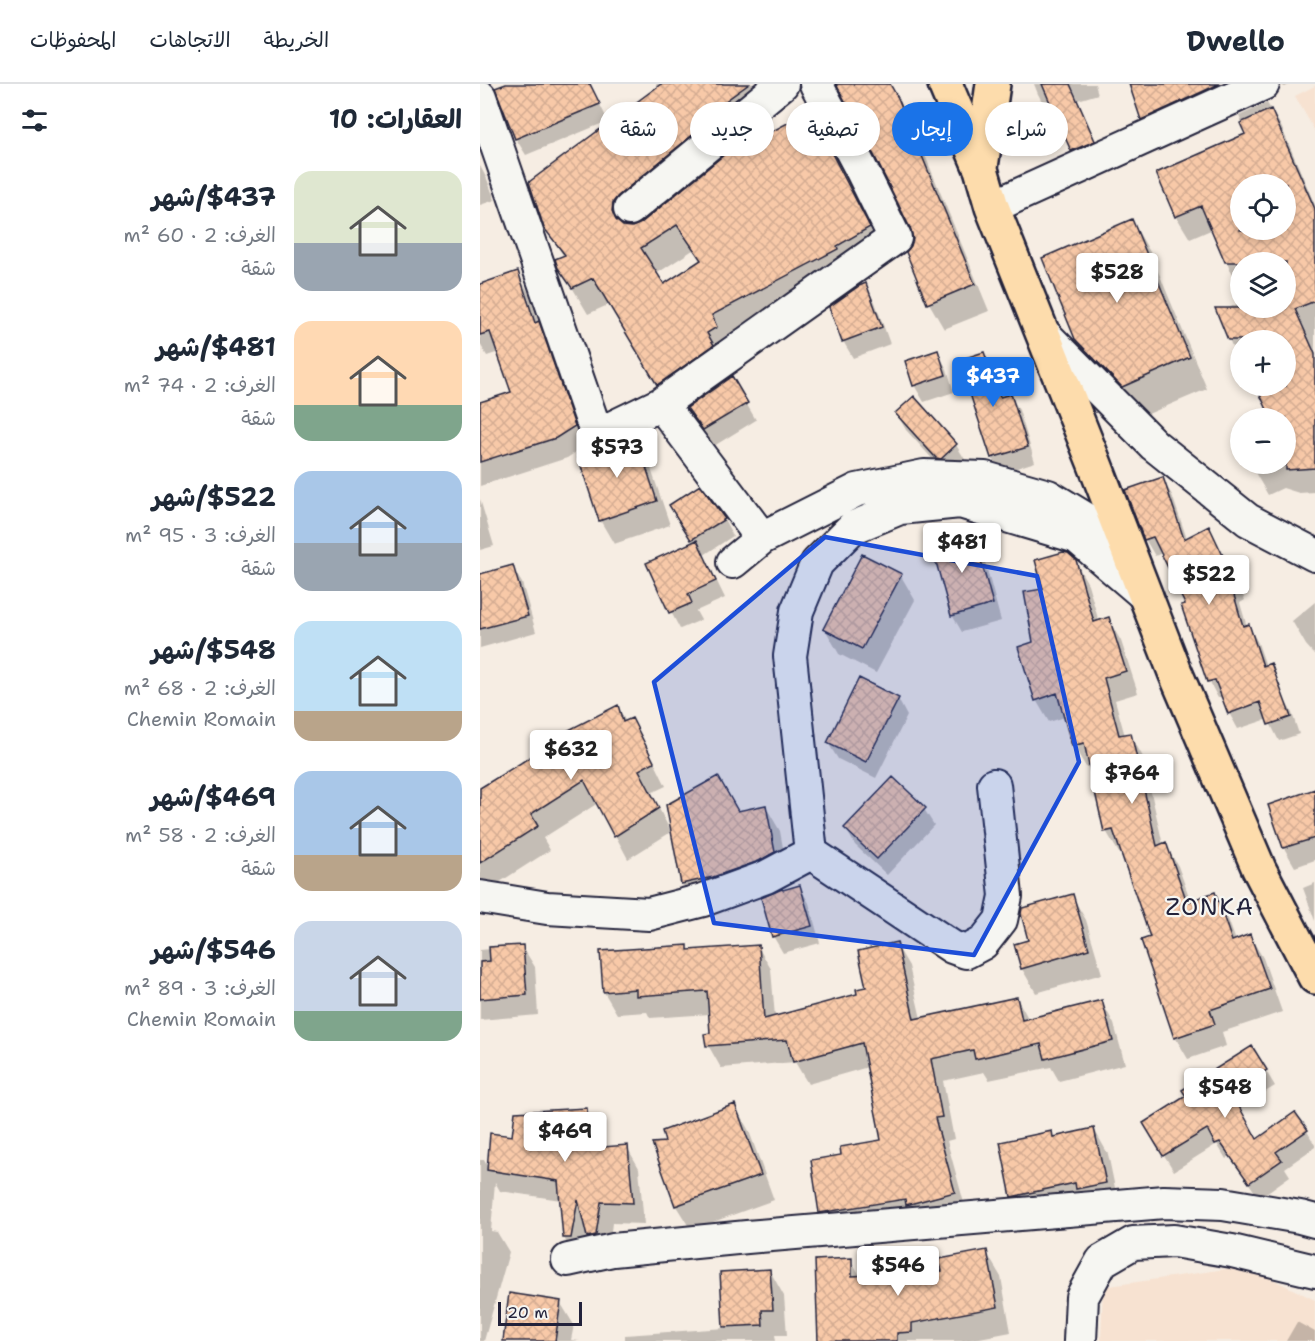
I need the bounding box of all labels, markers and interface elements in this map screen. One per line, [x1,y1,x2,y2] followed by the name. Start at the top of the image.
[1186,22,1285,60] text: Dwello
[30,26,116,54] text: المحفوظات
[149,26,231,54] text: الاتجاهات
[264,26,329,54] text: الخريطة
[329,101,462,136] text: العقارات: 10
[599,102,678,156] chip: شقة
[690,102,774,156] chip: جديد
[786,102,880,156] chip: تصفية
[892,102,973,156] chip: إيجار
[985,102,1068,156] chip: شراء
[18,104,51,137] icon: filters
[1230,174,1296,474] map controls
[1230,174,1296,240] button: locate
[152,179,276,214] text: $437/شهر
[342,195,414,267] icon: home
[123,222,276,248] text: الغرف: 2 · 60 m²
[1230,252,1296,318] button: layers
[1081,253,1153,304] pin: $528
[241,255,276,281] text: شقة
[1090,259,1144,285] text: $528
[156,329,276,364] text: $481/شهر
[1230,330,1296,396] button: +
[342,345,414,417] icon: home
[957,357,1029,408] pin: $437
[966,363,1020,389] text: $437
[124,372,276,398] text: الغرف: 2 · 74 m²
[241,405,276,431] text: شقة
[1230,408,1296,474] button: −
[581,428,653,479] pin: $573
[590,434,644,460] text: $573
[152,479,276,514] text: $522/شهر
[342,495,414,567] icon: home
[125,522,276,548] text: الغرف: 3 · 95 m²
[926,523,998,574] pin: $481
[937,529,987,555] text: $481
[241,555,276,581] text: شقة
[1173,555,1245,606] pin: $522
[1182,561,1236,587] text: $522
[151,632,276,667] text: $548/شهر
[342,645,414,717] icon: home
[124,675,276,701] text: الغرف: 2 · 68 m²
[127,706,276,732] text: Chemin Romain
[535,730,607,781] pin: $632
[544,736,598,762] text: $632
[1096,754,1168,805] pin: $764
[1104,760,1160,786] text: $764
[150,779,276,814] text: $469/شهر
[342,795,414,867] icon: home
[125,822,276,848] text: الغرف: 2 · 58 m²
[241,855,276,881] text: شقة
[1166,891,1254,923] district label: ZONKA
[151,932,276,967] text: $546/شهر
[342,945,414,1017] icon: home
[124,975,276,1001] text: الغرف: 3 · 89 m²
[127,1006,276,1032] text: Chemin Romain
[1189,1068,1261,1119] pin: $548
[1198,1074,1252,1100] text: $548
[529,1112,601,1163] pin: $469
[538,1118,592,1144] text: $469
[862,1246,934,1297] pin: $546
[871,1252,925,1278] text: $546
[498,1299,582,1326] scale bar
[507,1302,548,1323] text: 20 m

